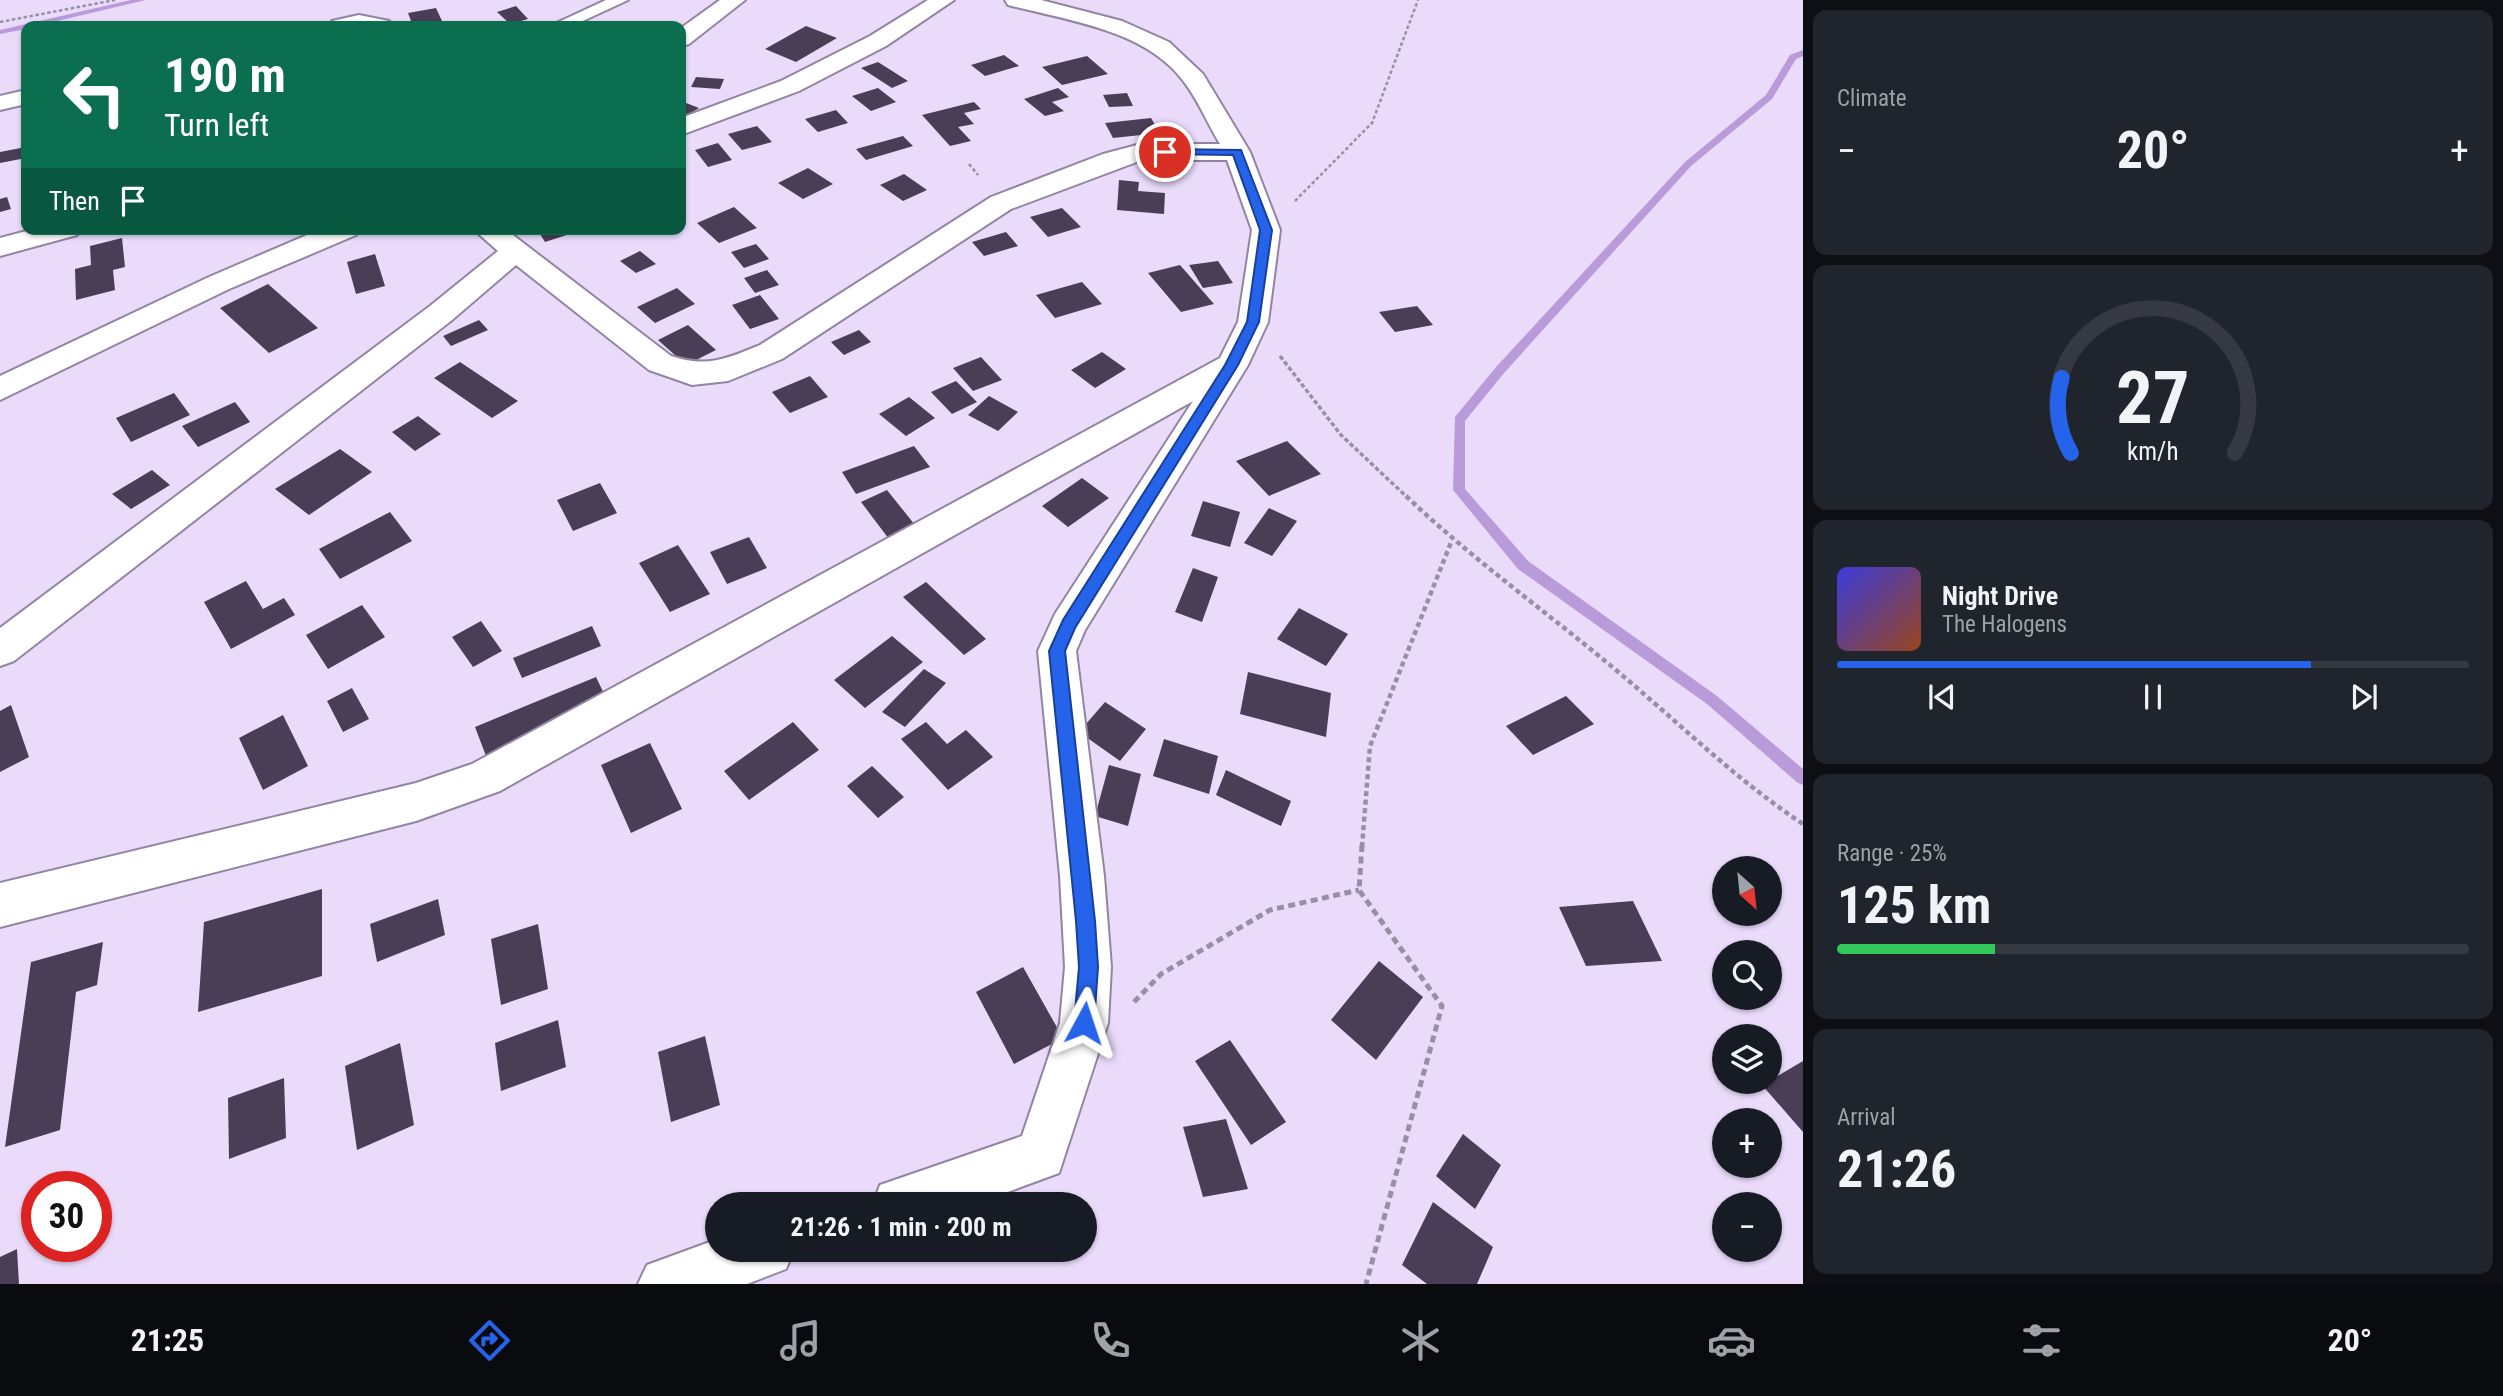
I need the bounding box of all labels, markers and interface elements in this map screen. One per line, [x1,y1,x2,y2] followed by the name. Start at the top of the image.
[164,47,286,104] text: 190 m
[49,49,140,140] icon: left
[1837,85,1907,112] text: Climate
[164,106,269,144] text: Turn left
[2117,120,2189,181] text: 20°
[1135,122,1195,182] pin
[1837,129,1856,173] text: −
[2450,129,2469,173] text: +
[1146,133,1184,171] icon: arrive
[114,182,152,220] icon: arrive
[49,186,100,216] text: Then
[2116,356,2190,442] text: 27
[2127,437,2179,466] text: km/h
[1942,581,2058,611] text: Night Drive
[1942,611,2067,638] text: The Halogens
[1923,678,1961,716] icon: previous
[2134,678,2172,716] icon: pause
[2345,678,2383,716] icon: next
[1837,840,1947,867] text: Range · 25%
[1712,856,1782,926] north arrow
[1712,856,1782,1262] map controls
[1837,875,1991,936] text: 125 km
[1712,940,1782,1010] button: search
[1047,986,1121,1060] position arrow
[1712,1024,1782,1094] button: layers
[1837,1104,1896,1131] text: Arrival
[1712,1108,1782,1178] button: +
[1837,1139,1956,1200] text: 21:26
[21,1171,112,1262] speed limit sign: 30
[1712,1192,1782,1262] button: −
[791,1212,1011,1242] text: 21:26 · 1 min · 200 m
[465,1316,514,1365] icon: directions
[776,1316,825,1365] icon: music
[1086,1316,1135,1365] icon: phone
[1396,1316,1445,1365] icon: climate
[1707,1316,1756,1365] icon: car
[2017,1316,2066,1365] icon: filters
[131,1321,204,1359] text: 21:25
[2328,1321,2372,1359] text: 20°

